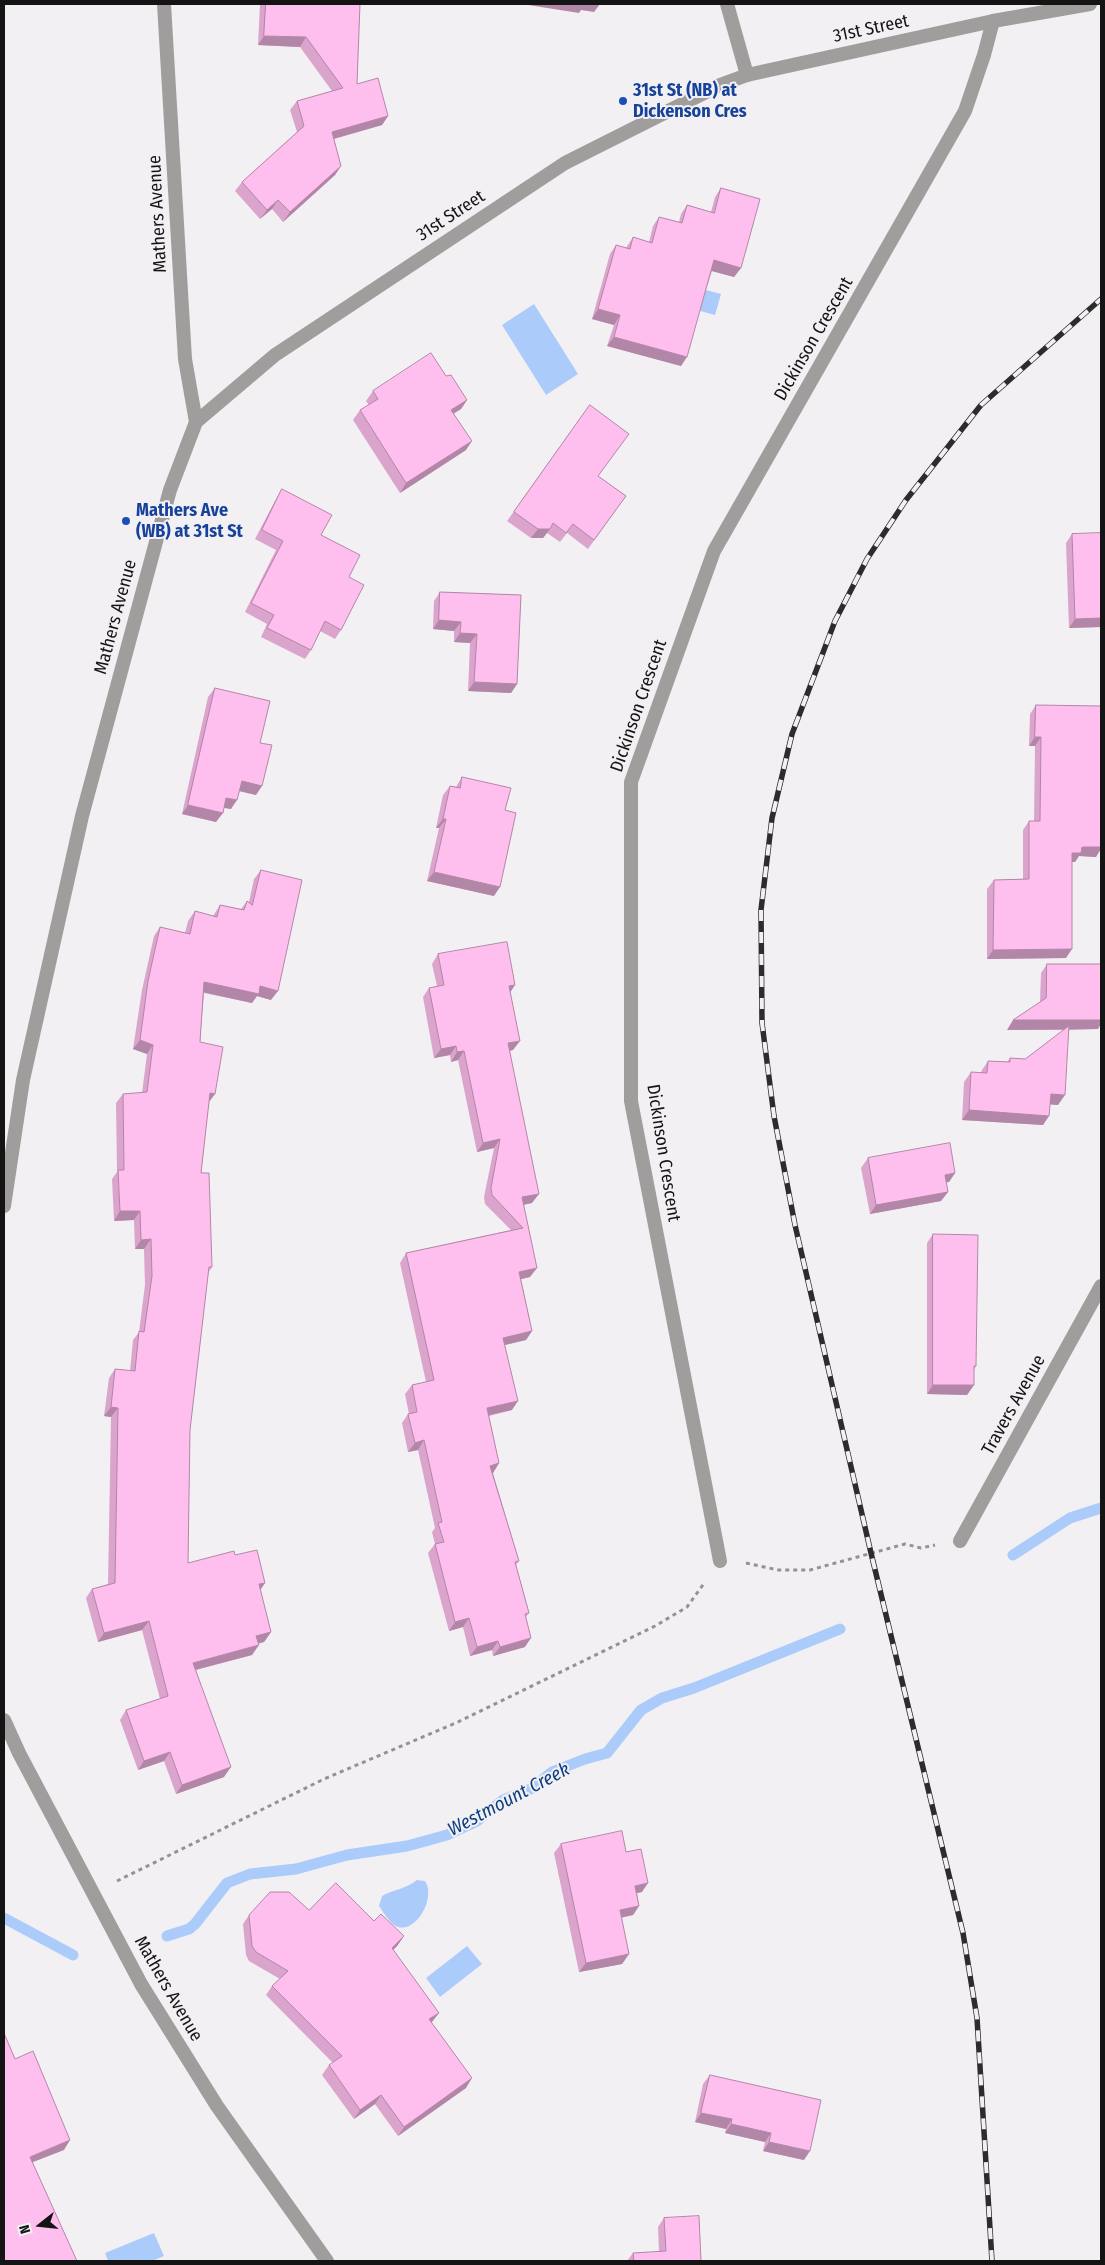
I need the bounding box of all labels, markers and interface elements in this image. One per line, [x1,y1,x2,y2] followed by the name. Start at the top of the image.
[831,10,911,48] street label: 31st Street
[633,80,747,122] place label: 31st St (NB) at Dickenson Cres
[617,95,629,107] marker: 31st St (NB) at Dickenson Cres
[144,155,172,273] street label: Mathers Avenue
[413,186,489,246] street label: 31st Street
[770,273,858,405] street label: Dickinson Crescent
[136,500,243,542] place label: Mathers Ave (WB) at 31st St
[120,515,132,527] marker: Mathers Ave (WB) at 31st St
[90,557,142,677] street label: Mathers Avenue
[606,637,672,775] street label: Dickinson Crescent
[641,1083,685,1223] street label: Dickinson Crescent
[978,1351,1050,1459] street label: Travers Avenue
[444,1758,574,1842] water label: Westmount Creek
[129,1933,207,2045] street label: Mathers Avenue
[15,2200,65,2250] north arrow
[16,2223,34,2236] text: N

